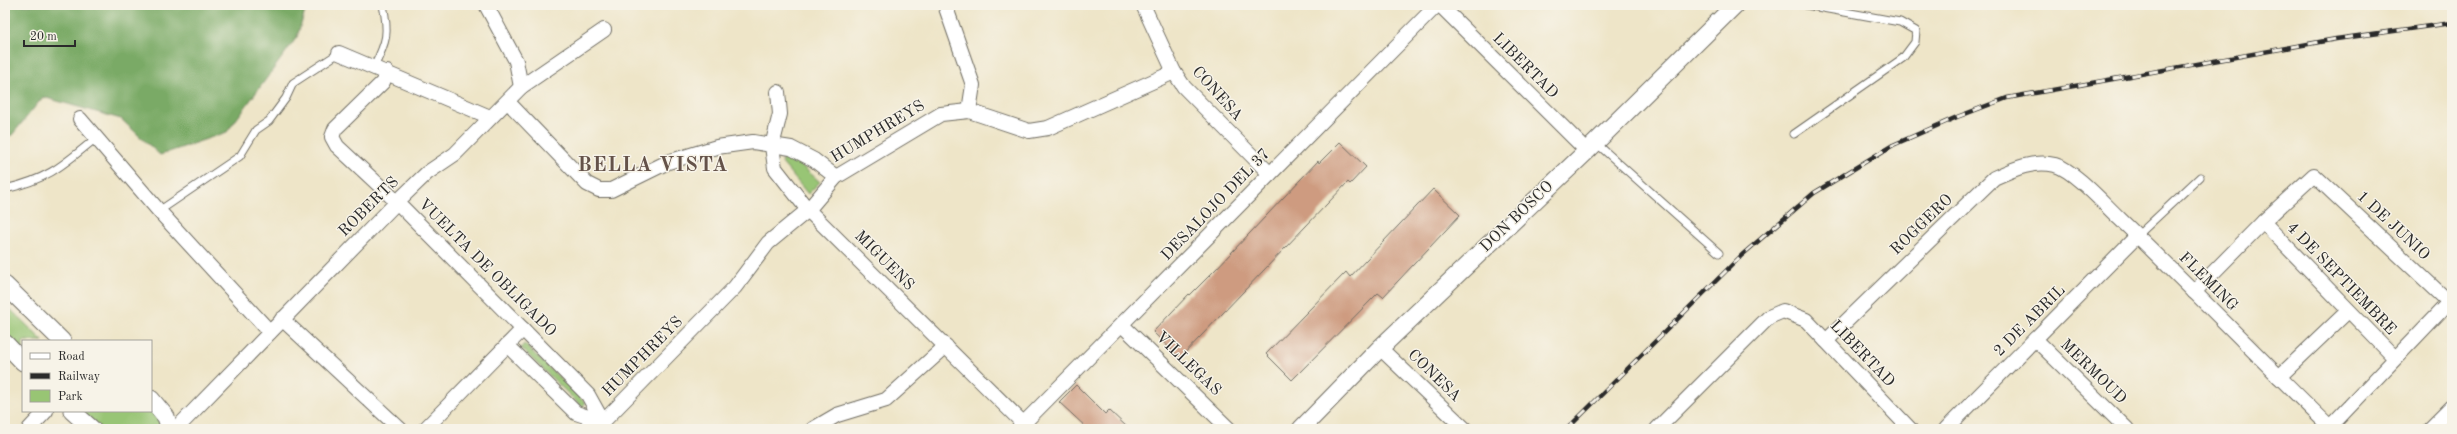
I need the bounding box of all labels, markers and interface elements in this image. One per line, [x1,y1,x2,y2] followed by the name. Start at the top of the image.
[24,22,75,48] scale bar
[1489,30,1561,102] street label: LIBERTAD
[30,31,57,43] text: 20 m
[1189,64,1245,124] street label: CONESA
[828,98,928,166] street label: HUMPHREYS
[1159,146,1273,264] street label: DESALOJO DEL 37
[578,156,728,176] district label: BELLA VISTA
[336,174,402,240] street label: ROBERTS
[1477,178,1557,256] street label: DON BOSCO
[2354,189,2432,263] street label: 1 DE JUNIO
[1888,192,1956,258] street label: ROGGERO
[415,196,559,340] street label: VUELTA DE OBLIGADO
[2283,220,2399,338] street label: 4 DE SEPTIEMBRE
[851,228,917,294] street label: MIGUENS
[2175,249,2241,315] street label: FLEMING
[1991,282,2069,360] street label: 2 DE ABRIL
[600,314,686,400] street label: HUMPHREYS
[1827,318,1897,390] street label: LIBERTAD
[1152,329,1224,399] street label: VILLEGAS
[2057,337,2129,407] street label: MERMOUD
[22,340,152,412] legend
[1404,347,1464,405] street label: CONESA
[58,351,85,363] text: Road
[58,371,101,383] text: Railway
[58,391,83,403] text: Park

